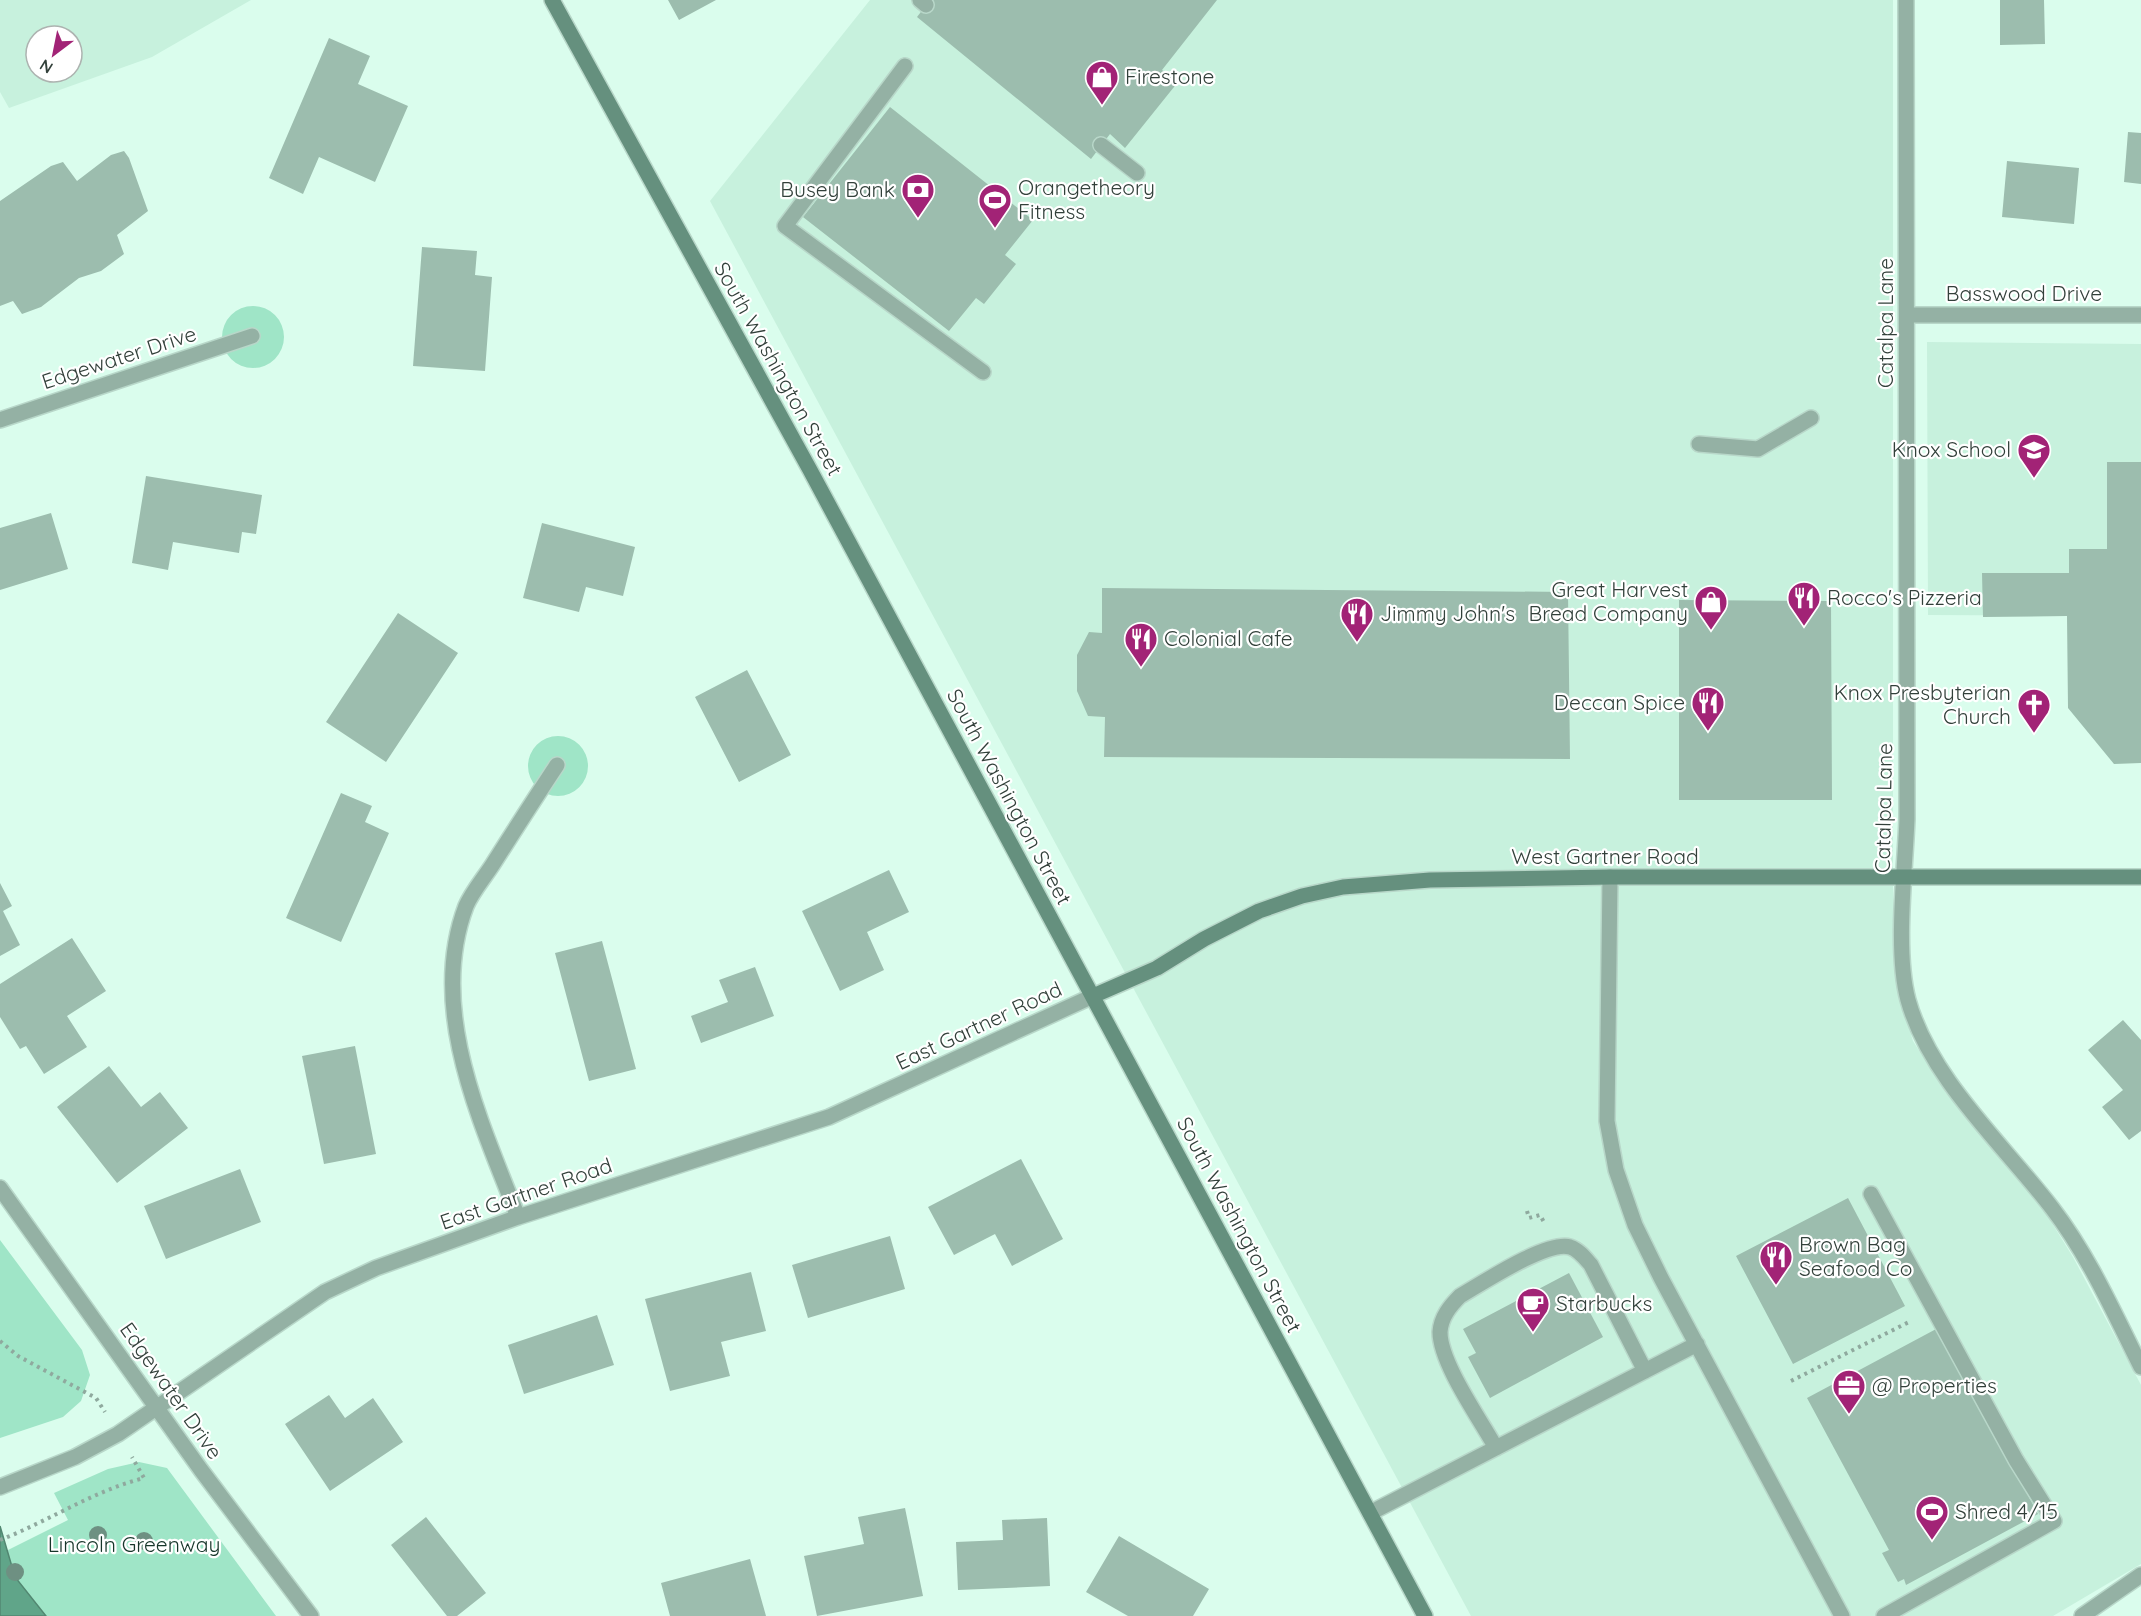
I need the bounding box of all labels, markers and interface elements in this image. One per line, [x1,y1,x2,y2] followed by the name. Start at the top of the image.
[24,24,84,84] north arrow
[36,55,56,78] text: N
[1084,59,1120,106] shop icon: Firestone
[1125,63,1214,89] place label: Firestone
[900,172,936,219] bank icon: Busey Bank
[1018,174,1155,224] place label: Orangetheory Fitness
[780,176,895,202] place label: Busey Bank
[977,182,1013,229] sports icon: Orangetheory Fitness
[709,257,849,480] street label: South Washington Street
[1872,258,1898,388] street label: Catalpa Lane
[1946,280,2102,306] street label: Basswood Drive
[38,320,199,394] street label: Edgewater Drive
[2016,432,2052,479] school or university icon: Knox School
[1892,436,2011,462] place label: Knox School
[1529,576,1688,626] place label: Great Harvest Bread Company
[1786,580,1822,627] restaurant icon: Rocco's Pizzeria
[1693,584,1729,631] shop icon: Great Harvest Bread Company
[1827,584,1982,610] place label: Rocco's Pizzeria
[1339,596,1375,643] restaurant icon: Jimmy John's
[1380,600,1515,626] place label: Jimmy John's
[1123,621,1159,668] restaurant icon: Colonial Cafe
[1164,625,1293,651] place label: Colonial Cafe
[1834,679,2011,729] place label: Knox Presbyterian Church
[942,684,1078,909] street label: South Washington Street
[1690,685,1726,732] restaurant icon: Deccan Spice
[2016,687,2052,734] church icon: Knox Presbyterian Church
[1554,689,1685,715] place label: Deccan Spice
[1869,743,1897,873] street label: Catalpa Lane
[1511,843,1699,869] street label: West Gartner Road
[891,975,1066,1075] street label: East Gartner Road
[1172,1112,1308,1337] street label: South Washington Street
[436,1151,615,1235] street label: East Gartner Road
[1799,1231,1912,1281] place label: Brown Bag Seafood Co
[1758,1239,1794,1286] restaurant icon: Brown Bag Seafood Co
[1515,1286,1551,1333] cafe icon: Starbucks
[1556,1290,1652,1316] place label: Starbucks
[115,1317,229,1464] street label: Edgewater Drive
[1831,1368,1867,1415] office icon: @ Properties
[1872,1372,1997,1398] place label: @ Properties
[1914,1494,1950,1541] sports icon: Shred 4/15
[1955,1498,2058,1524] place label: Shred 4/15
[48,1531,220,1557] park label: Lincoln Greenway

